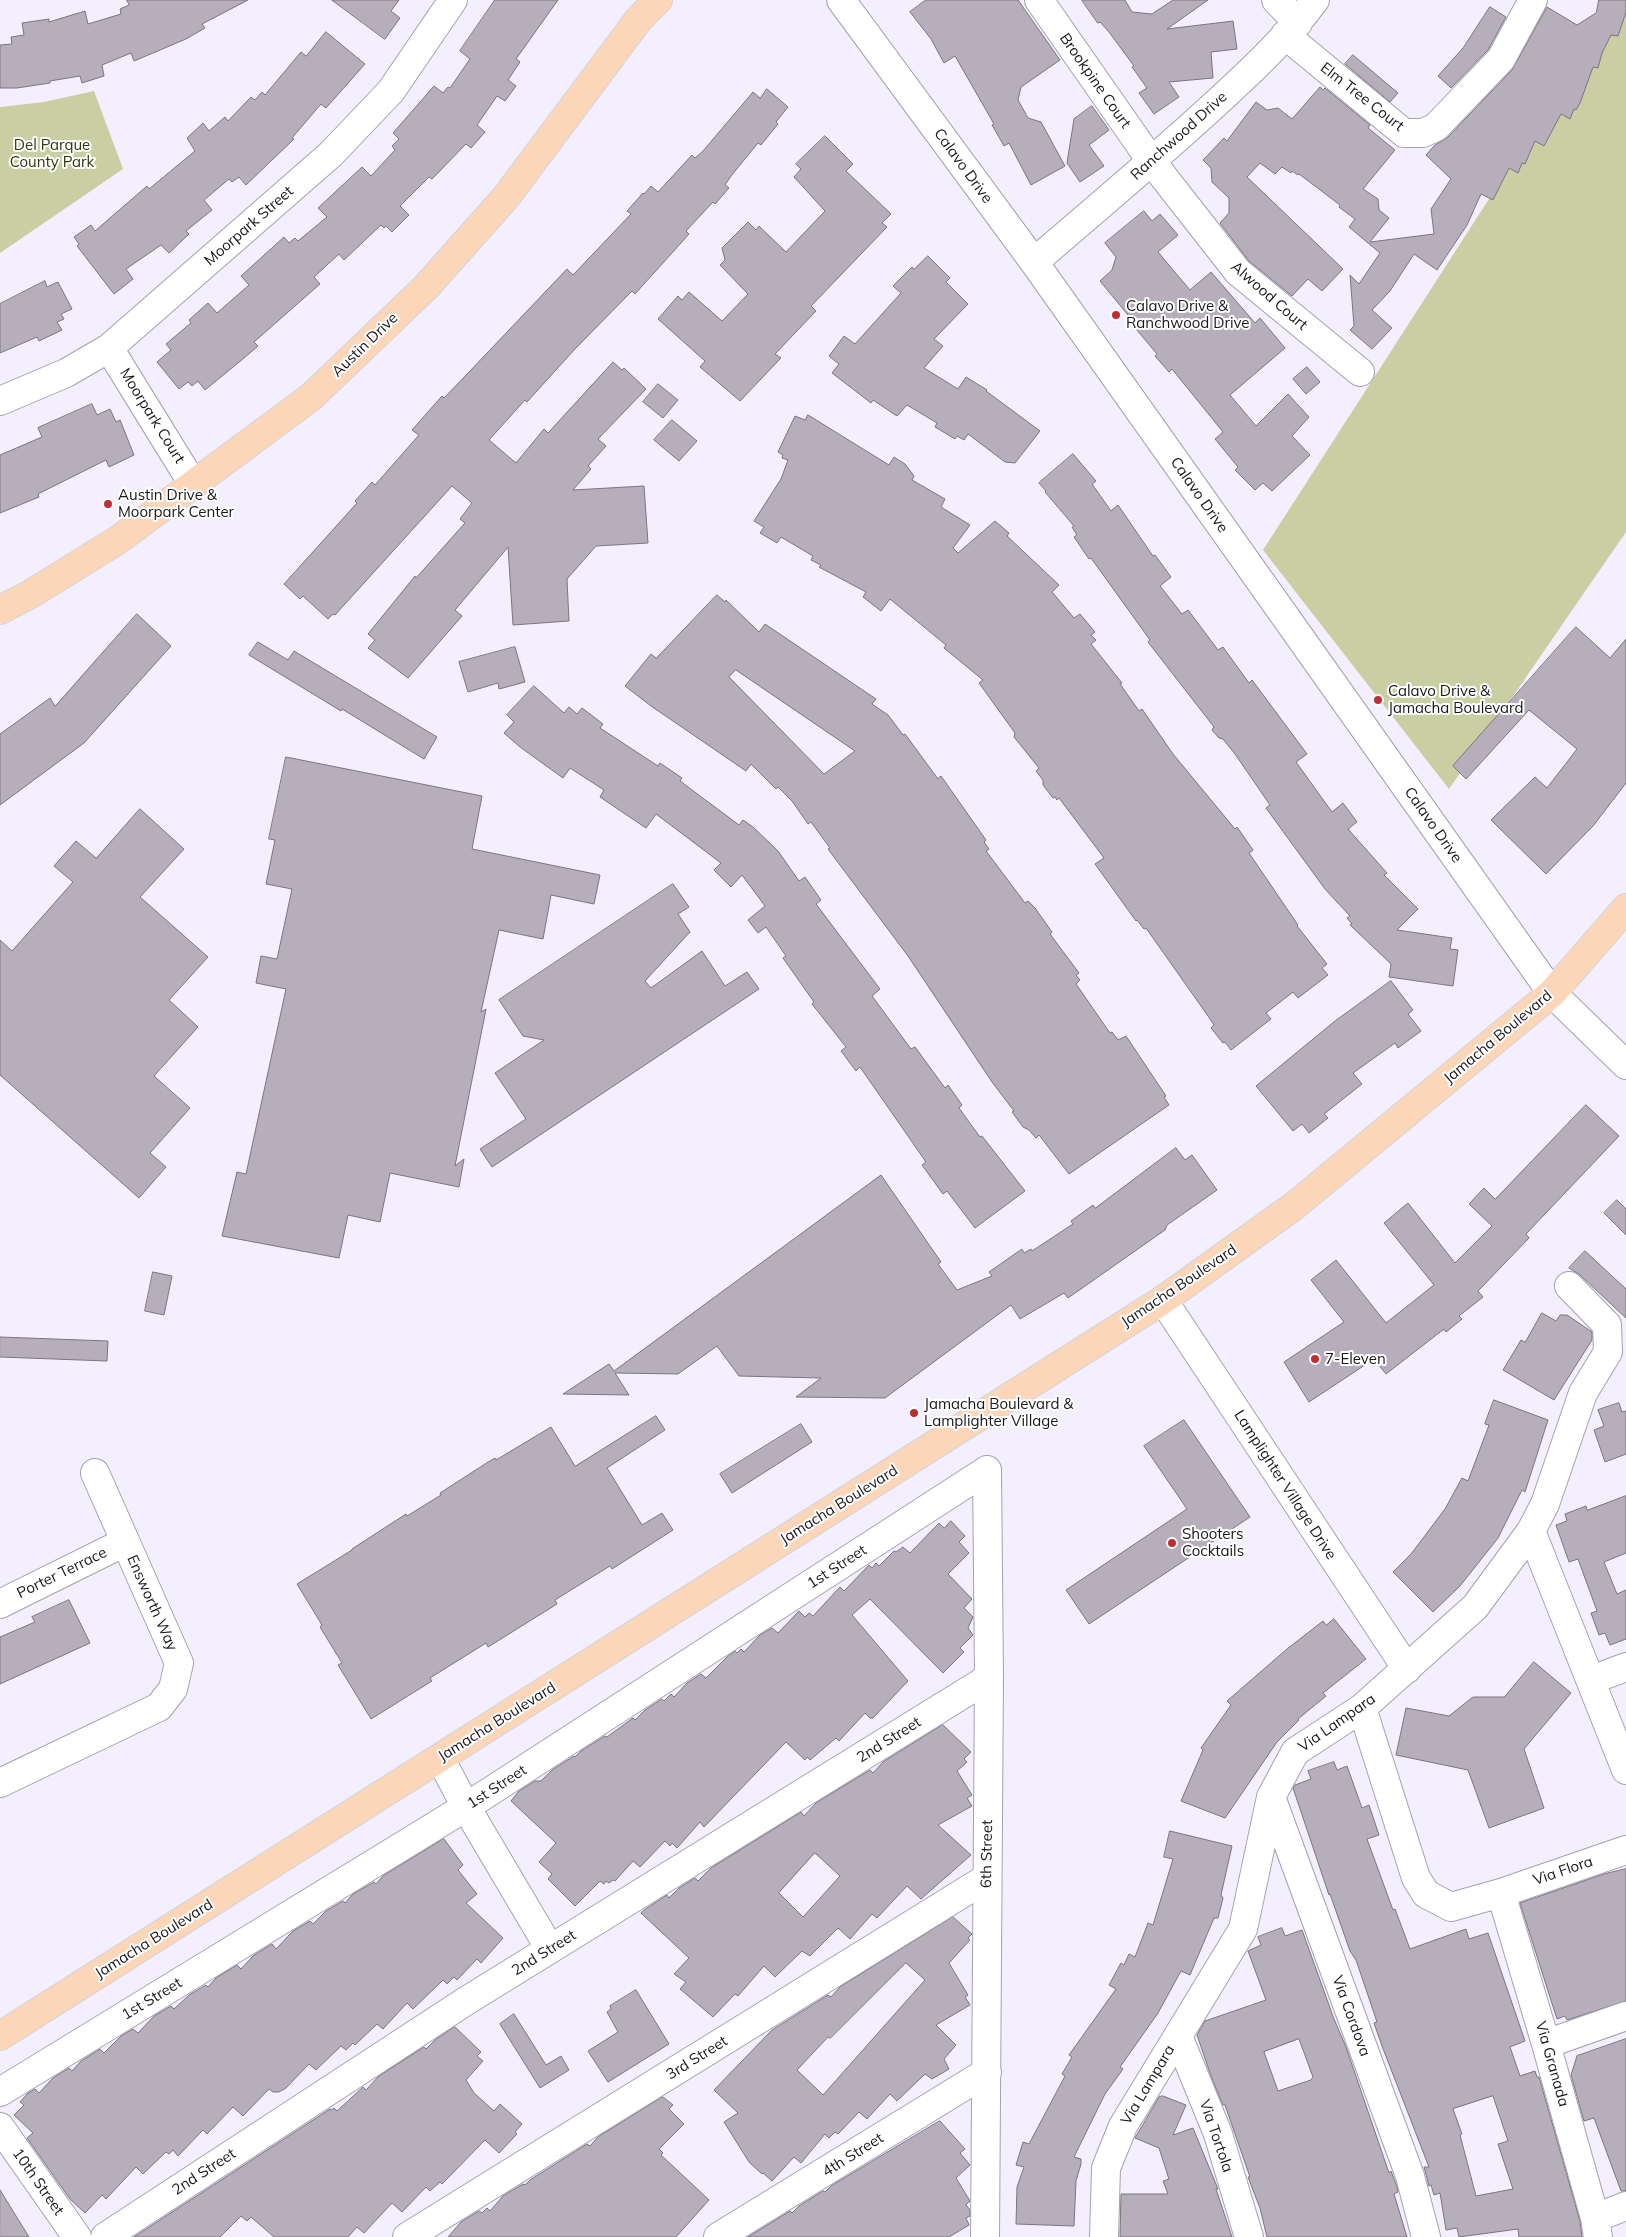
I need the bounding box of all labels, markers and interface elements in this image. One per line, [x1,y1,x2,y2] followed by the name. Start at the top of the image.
[1056,30,1134,132] street label: Brookpine Court
[1317,59,1407,135] street label: Elm Tree Court
[1127,88,1231,184] street label: Ranchwood Drive
[930,125,996,207] street label: Calavo Drive
[10,136,94,171] park label: Del Parque County Park
[201,182,297,270] street label: Moorpark Street
[1227,258,1311,334] street label: Alwood Court
[1126,297,1249,332] place label: Calavo Drive & Ranchwood Drive
[328,309,402,381] street label: Austin Drive
[1110,309,1122,321] marker: Calavo Drive & Ranchwood Drive
[116,365,188,467] street label: Moorpark Court
[1166,454,1232,536] street label: Calavo Drive
[118,486,234,521] place label: Austin Drive & Moorpark Center
[102,498,114,510] marker: Austin Drive & Moorpark Center
[1388,682,1523,717] place label: Calavo Drive & Jamacha Boulevard
[1372,694,1384,706] marker: Calavo Drive & Jamacha Boulevard
[1400,784,1466,866] street label: Calavo Drive
[1440,987,1556,1087] street label: Jamacha Boulevard
[1118,1241,1240,1331] street label: Jamacha Boulevard
[1325,1350,1386,1368] place label: 7-Eleven
[1309,1353,1321,1365] marker: 7-Eleven
[924,1395,1073,1430] place label: Jamacha Boulevard & Lamplighter Village
[908,1407,920,1419] marker: Jamacha Boulevard & Lamplighter Village
[1230,1407,1340,1563] street label: Lamplighter Village Drive
[777,1461,901,1549] street label: Jamacha Boulevard
[1182,1525,1244,1560] place label: Shooters Cocktails
[1166,1537,1178,1549] marker: Shooters Cocktails
[804,1541,870,1593] street label: 1st Street
[14,1543,110,1603] street label: Porter Terrace
[123,1552,181,1654] street label: Ensworth Way
[435,1678,559,1766] street label: Jamacha Boulevard
[1295,1690,1379,1756] street label: Via Lampara
[854,1713,924,1767] street label: 2nd Street
[464,1761,530,1813] street label: 1st Street
[977,1820,997,1888] street label: 6th Street
[1531,1852,1595,1890] street label: Via Flora
[92,1895,216,1983] street label: Jamacha Boulevard
[509,1926,579,1980] street label: 2nd Street
[1328,1973,1374,2059] street label: Via Cordova
[119,1974,185,2024] street label: 1st Street
[1531,2019,1573,2109] street label: Via Granada
[663,2032,731,2084] street label: 3rd Street
[1117,2042,1179,2128] street label: Via Lampara
[1195,2097,1237,2175] street label: Via Tortola
[819,2129,887,2181] street label: 4th Street
[8,2145,68,2219] street label: 10th Street
[169,2145,239,2199] street label: 2nd Street

